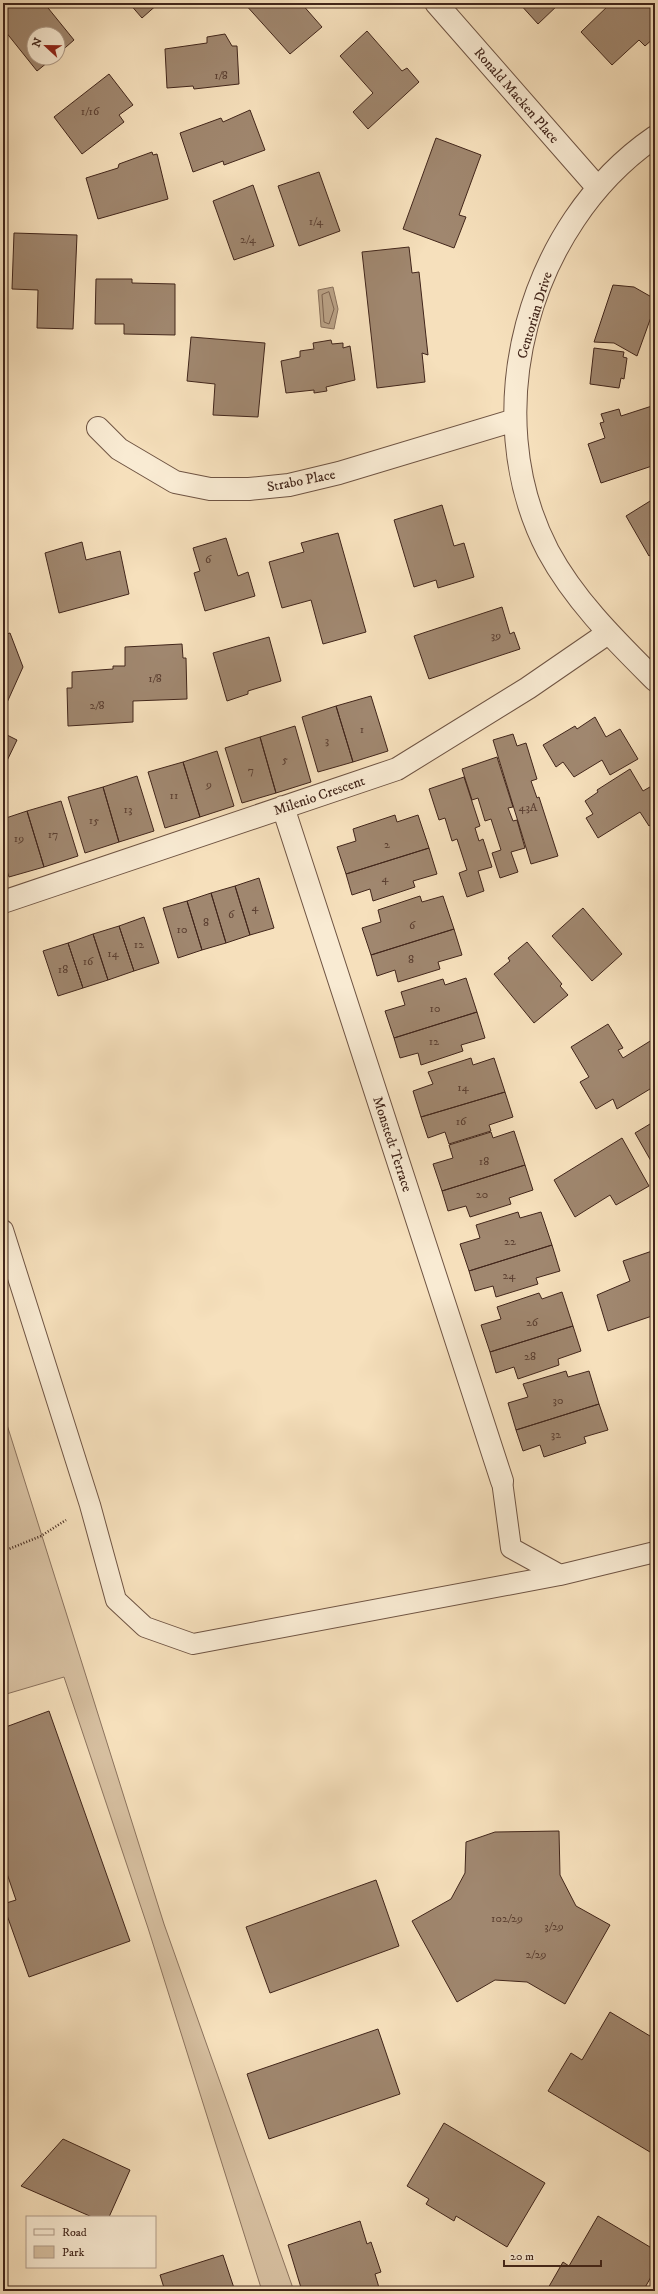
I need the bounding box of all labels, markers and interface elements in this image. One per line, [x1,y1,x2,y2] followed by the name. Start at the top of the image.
[26,26,66,66] north arrow
[29,36,46,49] text: N
[470,44,563,147] street label: Ronald Macken Place
[214,68,228,83] house number: 1/8
[81,104,100,119] house number: 1/16
[309,214,324,229] house number: 1/4
[240,232,257,247] house number: 2/4
[513,270,557,361] street label: Centorian Drive
[265,465,337,496] street label: Strabo Place
[205,552,212,567] house number: 6
[491,628,501,643] house number: 39
[148,671,162,686] house number: 1/8
[89,698,105,713] house number: 2/8
[360,722,364,737] house number: 1
[325,733,329,748] house number: 3
[282,752,288,767] house number: 5
[248,763,254,778] house number: 7
[271,772,368,820] street label: Milenio Crescent
[205,777,212,792] house number: 9
[170,788,178,803] house number: 11
[518,800,538,815] house number: 43A
[124,802,132,817] house number: 13
[89,813,99,828] house number: 15
[48,827,58,842] house number: 17
[14,831,24,846] house number: 19
[384,837,390,852] house number: 2
[382,871,390,886] house number: 4
[252,900,260,915] house number: 4
[228,907,235,922] house number: 6
[203,915,209,930] house number: 8
[409,918,416,933] house number: 6
[177,922,187,937] house number: 10
[134,937,144,952] house number: 12
[107,946,120,961] house number: 14
[408,952,414,967] house number: 8
[83,954,94,969] house number: 16
[58,962,68,977] house number: 18
[430,1001,440,1016] house number: 10
[429,1034,439,1049] house number: 12
[457,1080,470,1095] house number: 14
[368,1094,416,1195] street label: Monstedt Terrace
[456,1114,467,1129] house number: 16
[479,1154,489,1169] house number: 18
[476,1187,488,1202] house number: 20
[504,1234,516,1249] house number: 22
[503,1268,516,1283] house number: 24
[526,1315,539,1330] house number: 26
[524,1349,536,1364] house number: 28
[553,1393,563,1408] house number: 30
[551,1427,561,1442] house number: 32
[491,1911,523,1926] house number: 102/29
[544,1919,564,1934] house number: 3/29
[525,1947,547,1962] house number: 2/29
[26,2216,156,2268] legend
[62,2225,87,2240] text: Road
[504,2242,601,2268] scale bar
[62,2245,84,2260] text: Park
[510,2249,534,2264] text: 20 m

